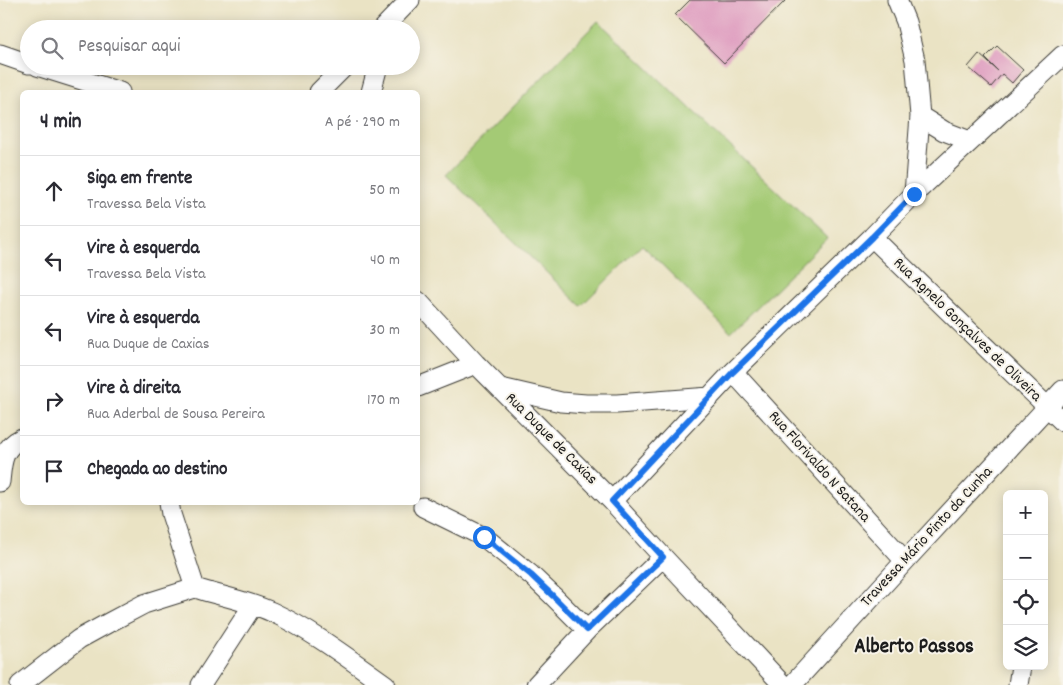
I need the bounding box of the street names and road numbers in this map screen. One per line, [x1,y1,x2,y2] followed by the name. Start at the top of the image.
[887,253,1047,408] street label: Rua Agnelo Gonçalves de Oliveira
[500,388,603,491] street label: Rua Duque de Caxias
[762,406,876,528] street label: Rua Florivaldo N Satana
[855,461,999,613] street label: Travessa Mário Pinto da Cunha

